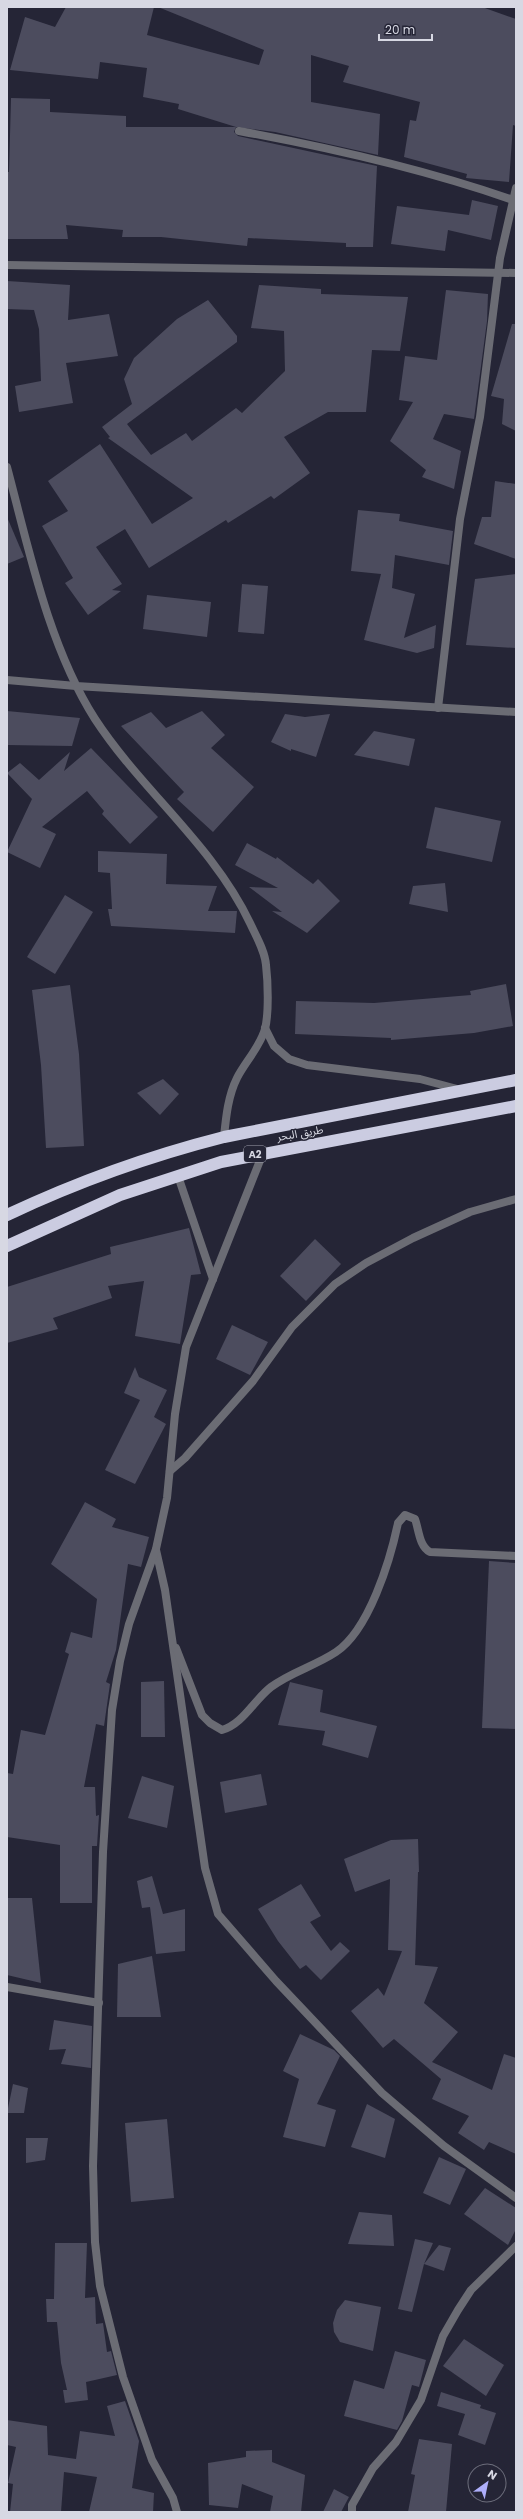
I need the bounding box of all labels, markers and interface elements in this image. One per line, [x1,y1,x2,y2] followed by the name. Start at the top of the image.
[379,16,432,42] scale bar
[385,21,415,38] text: 20 m
[274,1121,325,1145] street label: طريق البحر
[244,1146,266,1162] road number: A2
[467,2463,507,2503] north arrow
[485,2466,500,2484] text: N

